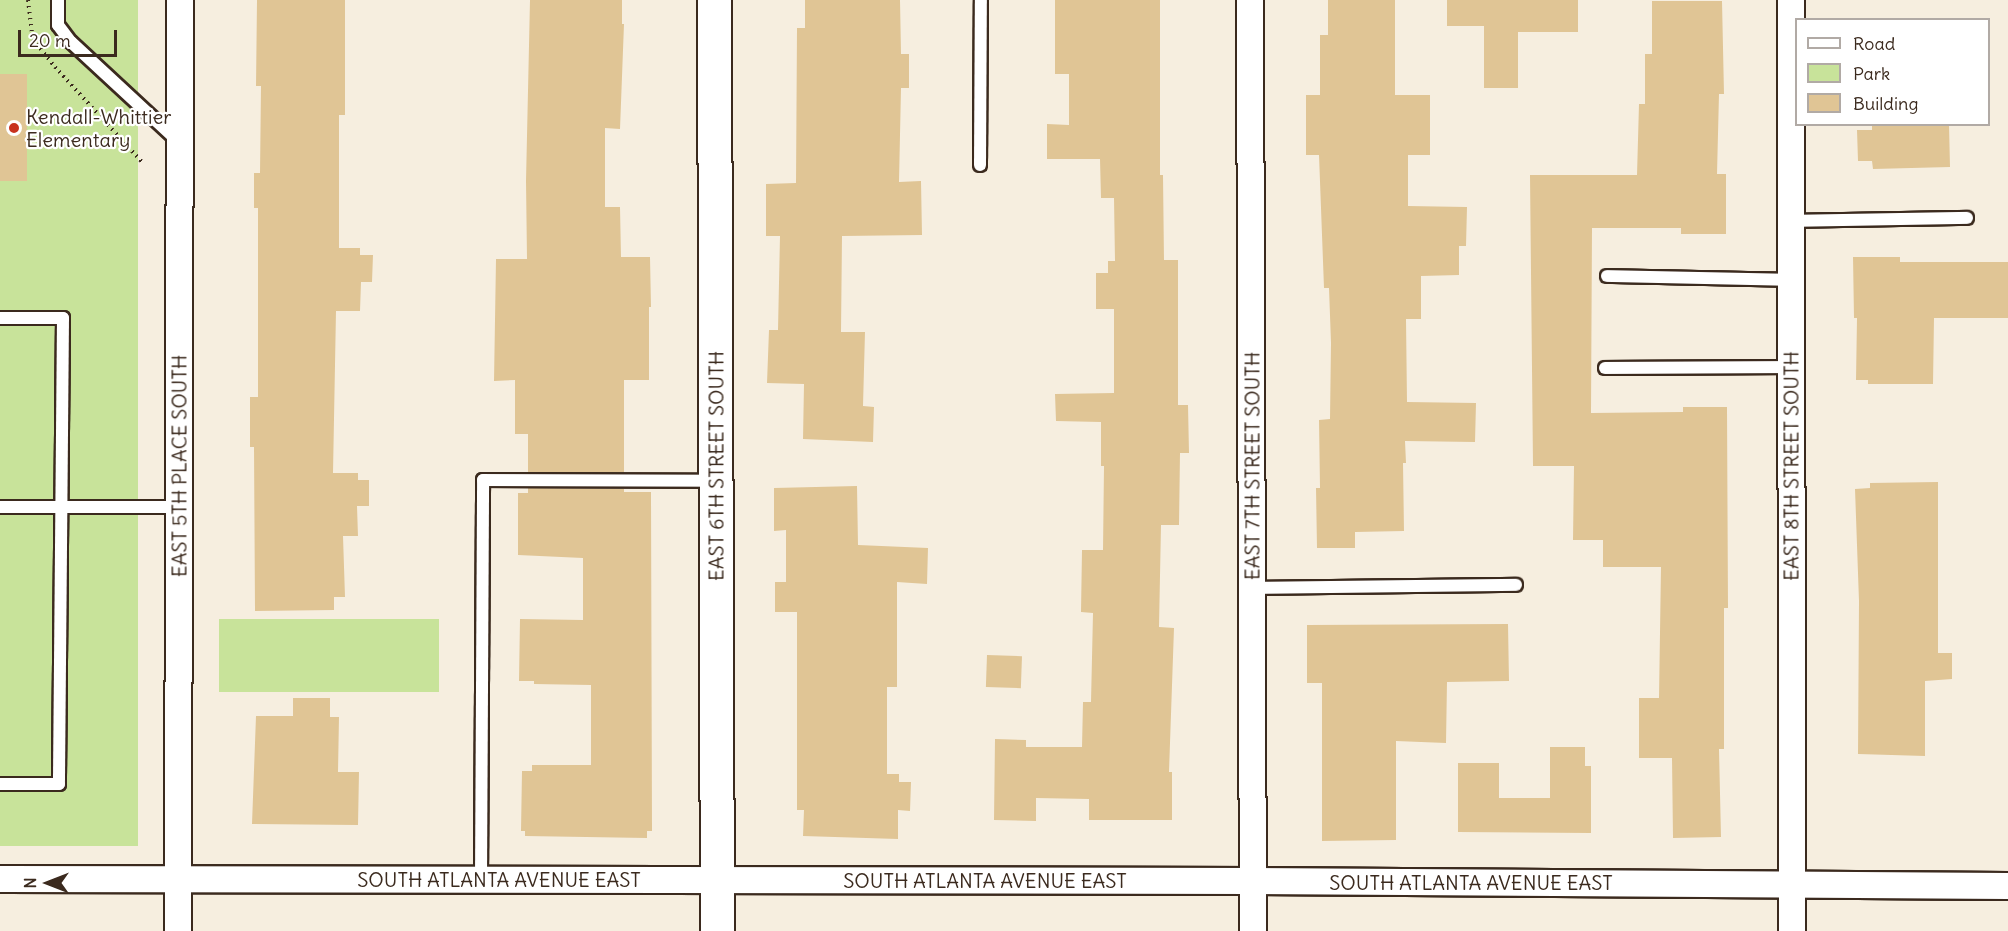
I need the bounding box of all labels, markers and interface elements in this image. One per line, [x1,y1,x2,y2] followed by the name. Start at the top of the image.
[21,18,120,56] scale bar
[1795,18,1990,126] legend
[29,29,71,52] text: 20 m
[1853,32,1895,55] text: Road
[1853,62,1890,85] text: Park
[1853,92,1918,115] text: Building
[26,104,172,151] place label: Kendall-Whittier Elementary
[7,121,21,135] marker: Kendall-Whittier Elementary
[704,351,728,581] street label: EAST 6TH STREET SOUTH
[1779,351,1803,581] street label: EAST 8TH STREET SOUTH
[1240,352,1264,580] street label: EAST 7TH STREET SOUTH
[167,355,191,577] street label: EAST 5TH PLACE SOUTH
[18,853,78,913] north arrow
[357,867,641,891] street label: SOUTH ATLANTA AVENUE EAST
[843,868,1127,892] street label: SOUTH ATLANTA AVENUE EAST
[1329,870,1613,894] street label: SOUTH ATLANTA AVENUE EAST
[20,877,40,889] text: N

